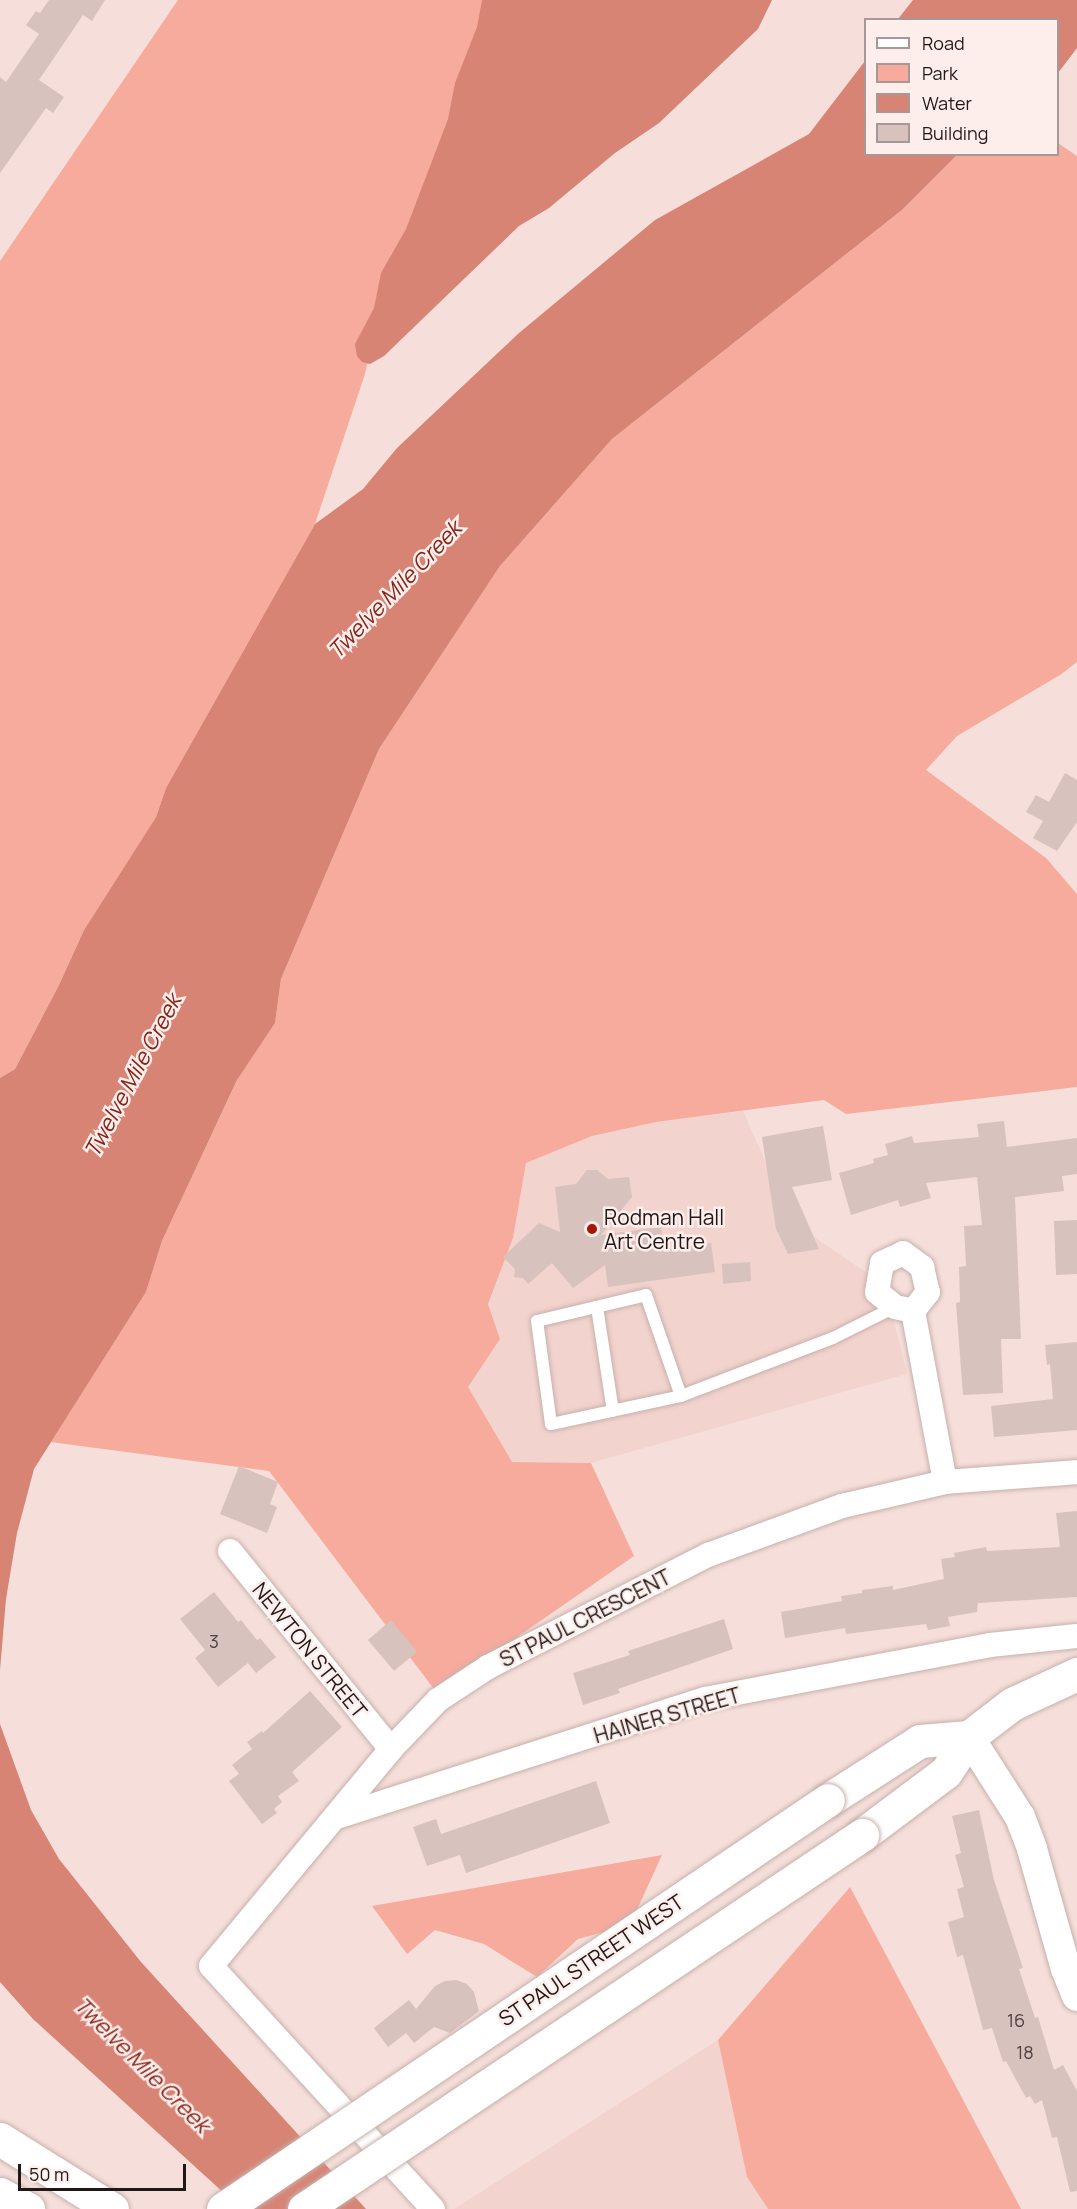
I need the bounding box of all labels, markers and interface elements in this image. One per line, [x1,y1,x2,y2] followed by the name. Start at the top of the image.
[864,18,1059,156] legend
[922,31,965,55] text: Road
[922,61,958,85] text: Park
[922,91,972,115] text: Water
[922,121,988,145] text: Building
[323,516,467,664] water label: Twelve Mile Creek
[79,990,187,1162] water label: Twelve Mile Creek
[604,1204,724,1254] place label: Rodman Hall Art Centre
[585,1222,599,1236] marker: Rodman Hall Art Centre
[494,1564,676,1672] street label: ST PAUL CRESCENT
[248,1577,372,1723] street label: NEWTON STREET
[209,1630,219,1652] house number: 3
[591,1682,743,1748] street label: HAINER STREET
[493,1888,689,2032] street label: ST PAUL STREET WEST
[69,1992,215,2138] water label: Twelve Mile Creek
[1007,2009,1025,2031] house number: 16
[1016,2041,1034,2063] house number: 18
[21,2152,189,2190] scale bar
[29,2162,69,2186] text: 50 m

